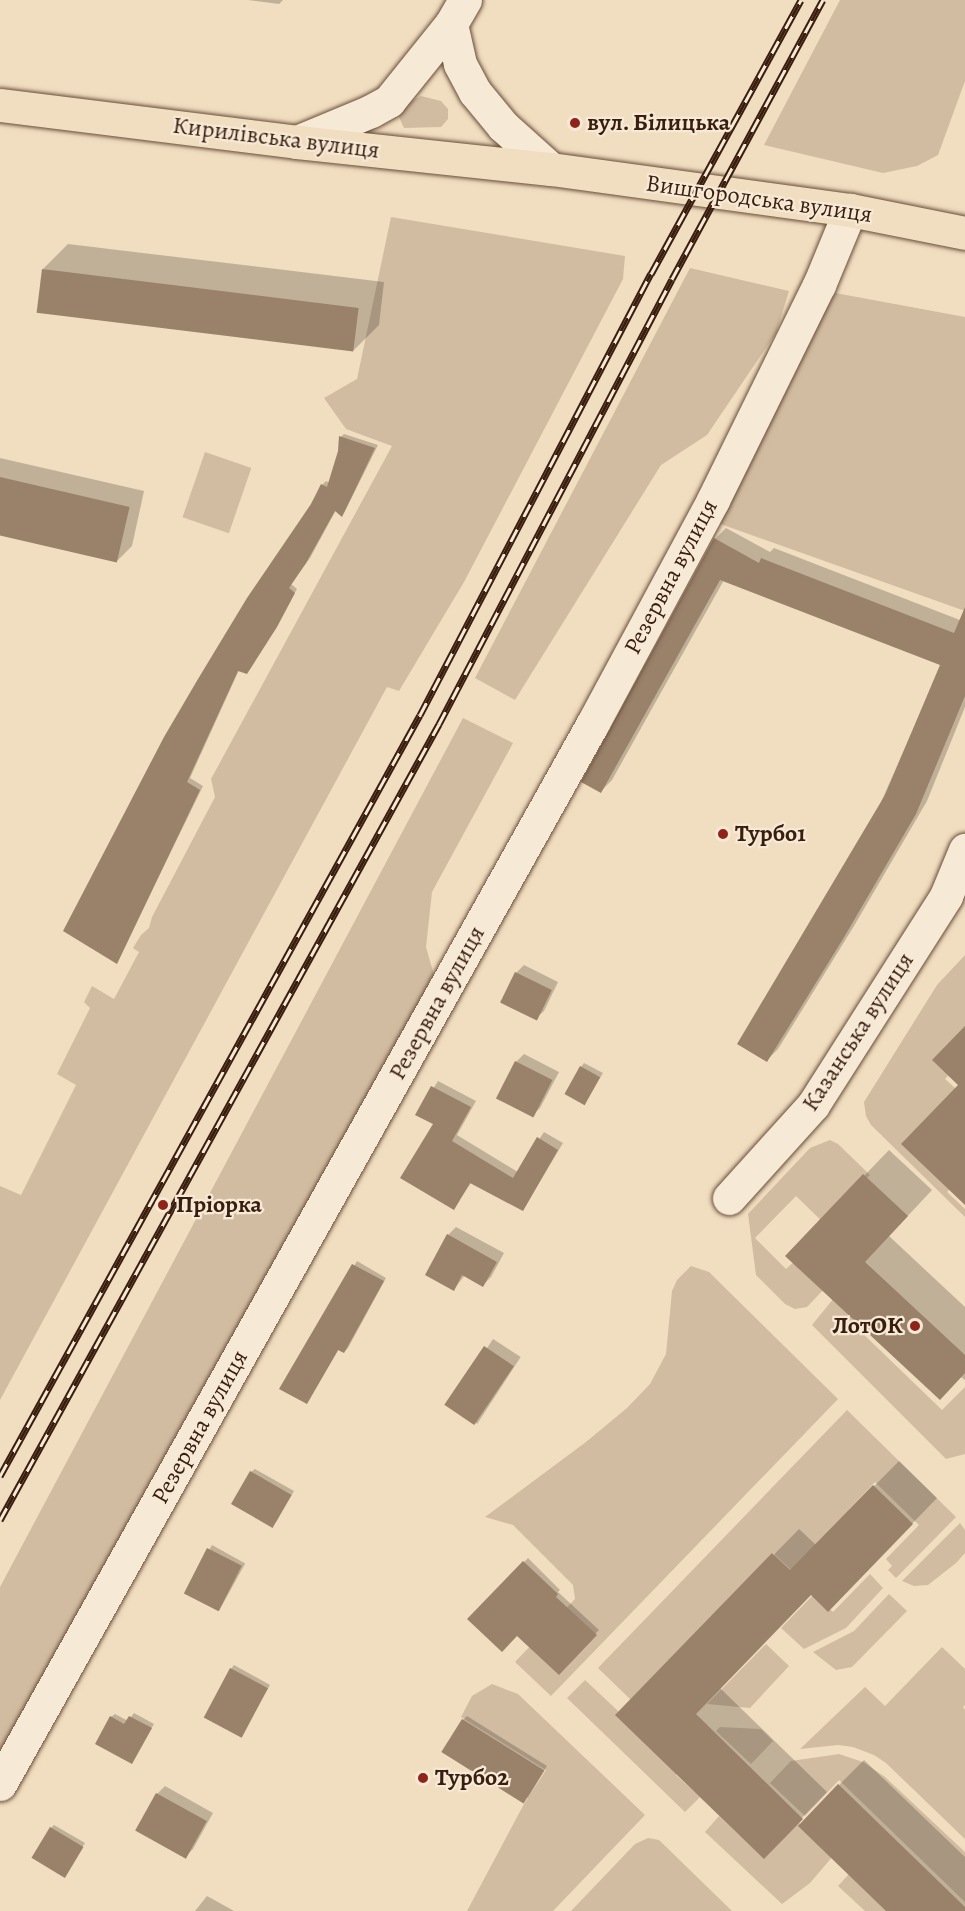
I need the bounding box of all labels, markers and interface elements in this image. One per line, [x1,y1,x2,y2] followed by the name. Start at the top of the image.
[587,109,731,137] place label: вул. Білицька
[171,111,381,165] street label: Кирилівська вулиця
[568,116,582,130] marker: вул. Білицька
[644,169,874,229] street label: Вишгородська вулиця
[618,495,724,659] street label: Резервна вулиця
[735,820,806,848] place label: Турбо1
[716,827,730,841] marker: Турбо1
[383,921,491,1085] street label: Резервна вулиця
[796,947,920,1117] street label: Казанська вулиця
[176,1191,262,1219] place label: Пріорка
[154,1196,172,1214] marker: Пріорка
[832,1312,903,1340] place label: ЛотОК
[908,1319,922,1333] marker: ЛотОК
[146,1345,254,1509] street label: Резервна вулиця
[435,1764,509,1792] place label: Турбо2
[416,1771,430,1785] marker: Турбо2

